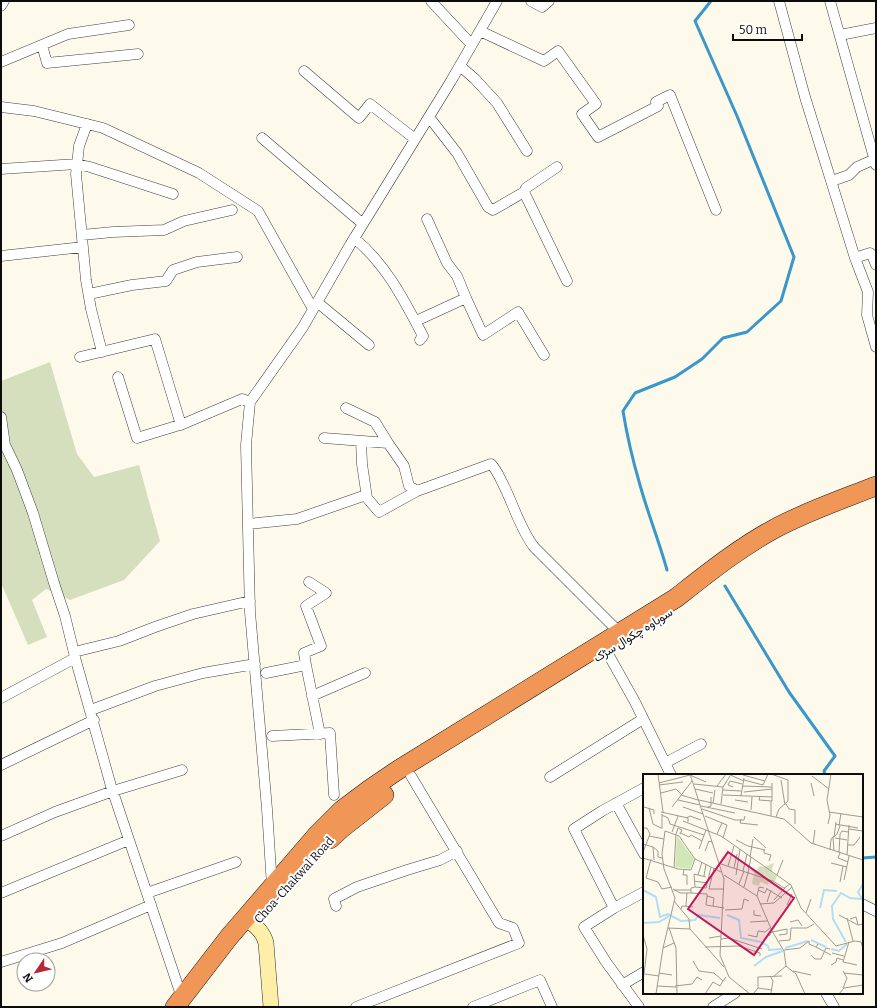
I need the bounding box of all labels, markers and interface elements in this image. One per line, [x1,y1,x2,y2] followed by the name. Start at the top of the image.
[733,16,802,42] scale bar
[739,23,768,37] text: 50 m
[591,605,676,666] street label: سوہاوہ چکوال سڑک
[643,774,863,994] inset map
[251,834,337,926] street label: Choa-Chakwal Road
[16,952,56,992] north arrow
[20,970,36,985] text: N

